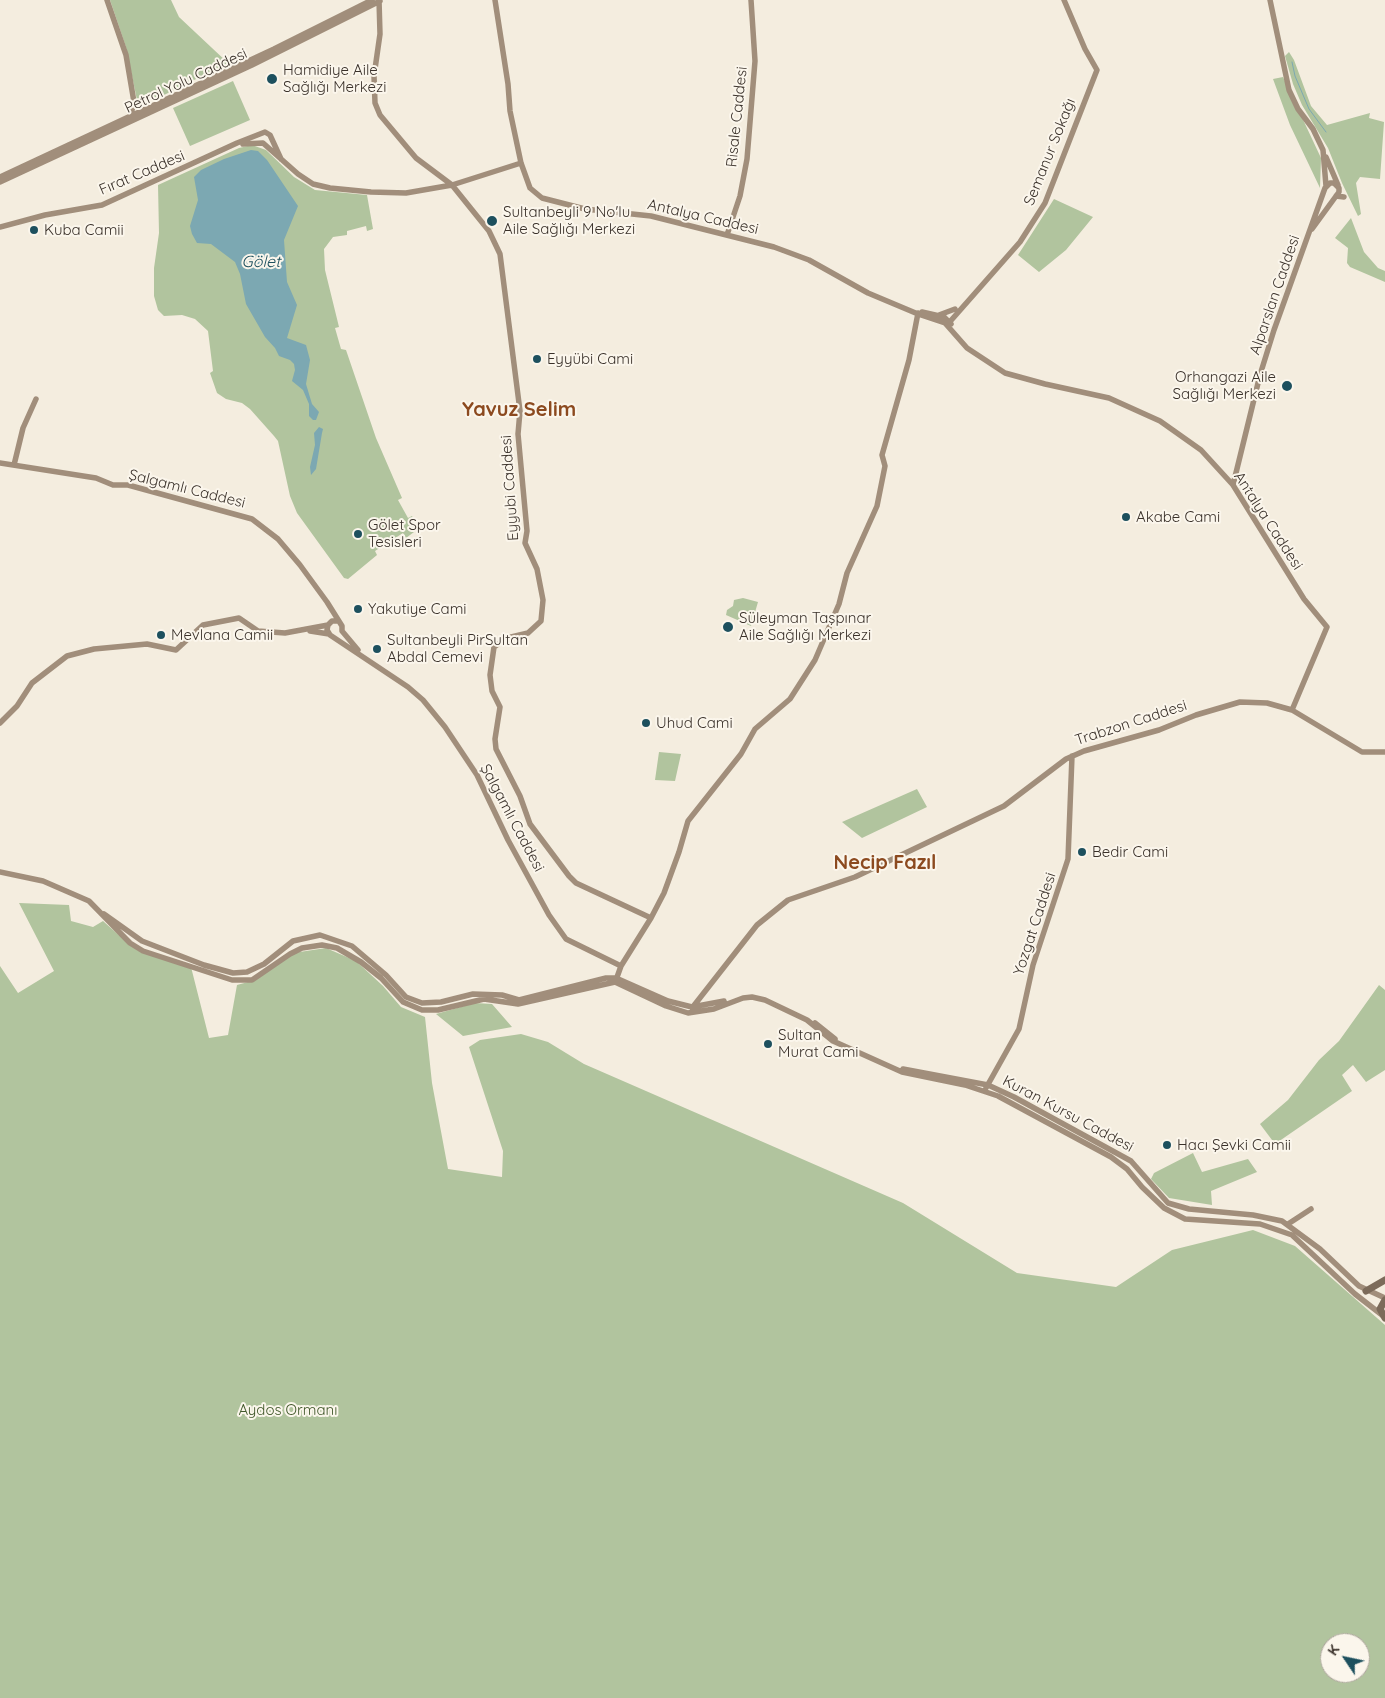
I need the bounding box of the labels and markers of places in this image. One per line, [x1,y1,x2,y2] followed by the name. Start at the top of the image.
[283,61,386,96] place label: Hamidiye Aile Sağlığı Merkezi
[265,72,279,86] marker: Hamidiye Aile Sağlığı Merkezi
[503,203,635,238] place label: Sultanbeyli 9 No'lu Aile Sağlığı Merkezi
[485,214,499,228] marker: Sultanbeyli 9 No'lu Aile Sağlığı Merkezi
[44,221,124,239] place label: Kuba Camii
[28,224,40,236] marker: Kuba Camii
[547,350,633,368] place label: Eyyübi Cami
[531,353,543,365] marker: Eyyübi Cami
[1173,368,1276,403] place label: Orhangazi Aile Sağlığı Merkezi
[1280,379,1294,393] marker: Orhangazi Aile Sağlığı Merkezi
[1136,508,1220,526] place label: Akabe Cami
[1120,511,1132,523] marker: Akabe Cami
[368,516,441,551] place label: Gölet Spor Tesisleri
[352,528,364,540] marker: Gölet Spor Tesisleri
[368,600,467,618] place label: Yakutiye Cami
[352,603,364,615] marker: Yakutiye Cami
[739,609,871,644] place label: Süleyman Taşpınar Aile Sağlığı Merkezi
[721,620,735,634] marker: Süleyman Taşpınar Aile Sağlığı Merkezi
[171,626,273,644] place label: Mevlana Camii
[155,629,167,641] marker: Mevlana Camii
[387,631,528,666] place label: Sultanbeyli PirSultan Abdal Cemevi
[371,643,383,655] marker: Sultanbeyli PirSultan Abdal Cemevi
[656,714,733,732] place label: Uhud Cami
[640,717,652,729] marker: Uhud Cami
[1092,843,1168,861] place label: Bedir Cami
[1076,846,1088,858] marker: Bedir Cami
[778,1026,859,1061] place label: Sultan Murat Cami
[762,1038,774,1050] marker: Sultan Murat Cami
[1177,1136,1291,1154] place label: Hacı Şevki Camii
[1161,1139,1173,1151] marker: Hacı Şevki Camii

